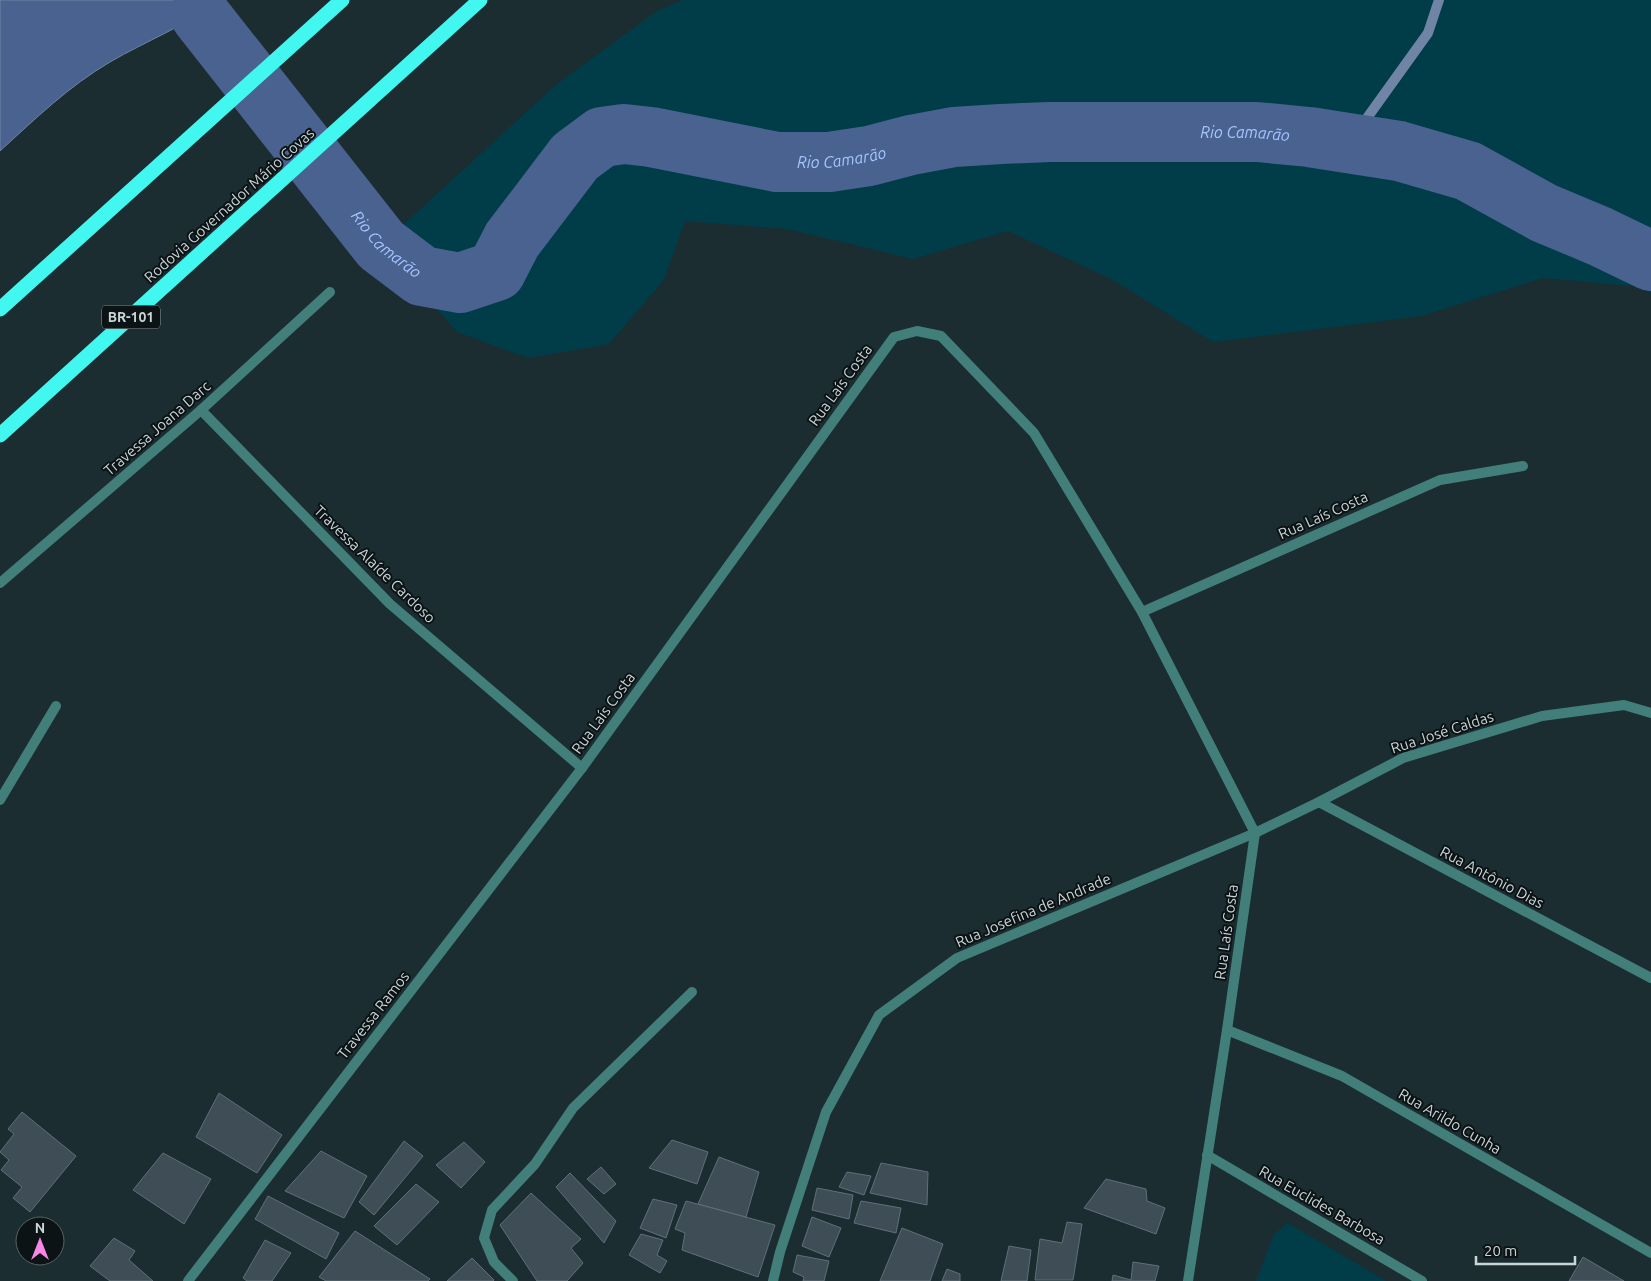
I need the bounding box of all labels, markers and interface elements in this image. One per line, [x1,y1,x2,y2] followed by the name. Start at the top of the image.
[1200,123,1291,144] water label: Rio Camarão
[141,124,317,286] street label: Rodovia Governador Mário Covas
[797,143,888,171] water label: Rio Camarão
[348,207,425,281] water label: Rio Camarão
[102,306,160,328] road number: BR-101
[805,341,875,429] street label: Rua Laís Costa
[100,377,214,479] street label: Travessa Joana Darc
[1276,488,1370,542] street label: Rua Laís Costa
[311,502,439,626] street label: Travessa Alaíde Cardoso
[568,669,638,757] street label: Rua Laís Costa
[1388,707,1496,757] street label: Rua José Caldas
[1437,843,1547,911] street label: Rua Antônio Dias
[953,870,1113,950] street label: Rua Josefina de Andrade
[1211,883,1241,981] street label: Rua Laís Costa
[334,968,412,1062] street label: Travessa Ramos
[1396,1085,1504,1157] street label: Rua Arildo Cunha
[1256,1162,1388,1248] street label: Rua Euclides Barbosa
[15,1216,65,1266] north arrow
[35,1220,45,1236] text: N
[1476,1234,1575,1266] scale bar
[1484,1242,1517,1259] text: 20 m

